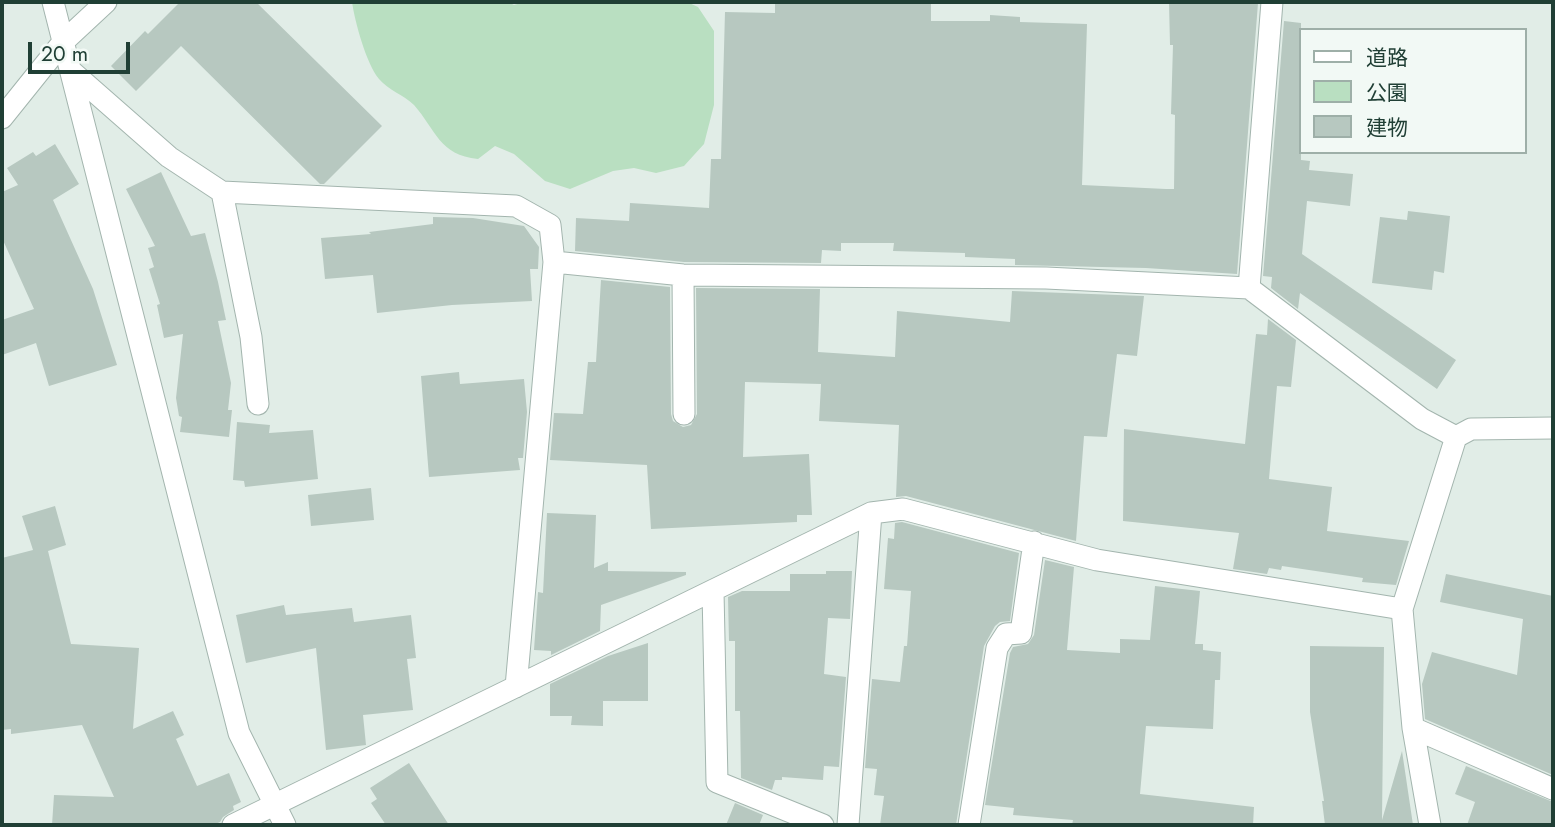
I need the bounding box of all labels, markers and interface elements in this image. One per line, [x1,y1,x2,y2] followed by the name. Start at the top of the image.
[32,28,133,72] scale bar
[1300,28,1527,154] legend
[41,39,88,69] text: 20 m
[1366,43,1408,73] text: 道路
[1366,78,1408,108] text: 公園
[1366,113,1408,143] text: 建物

